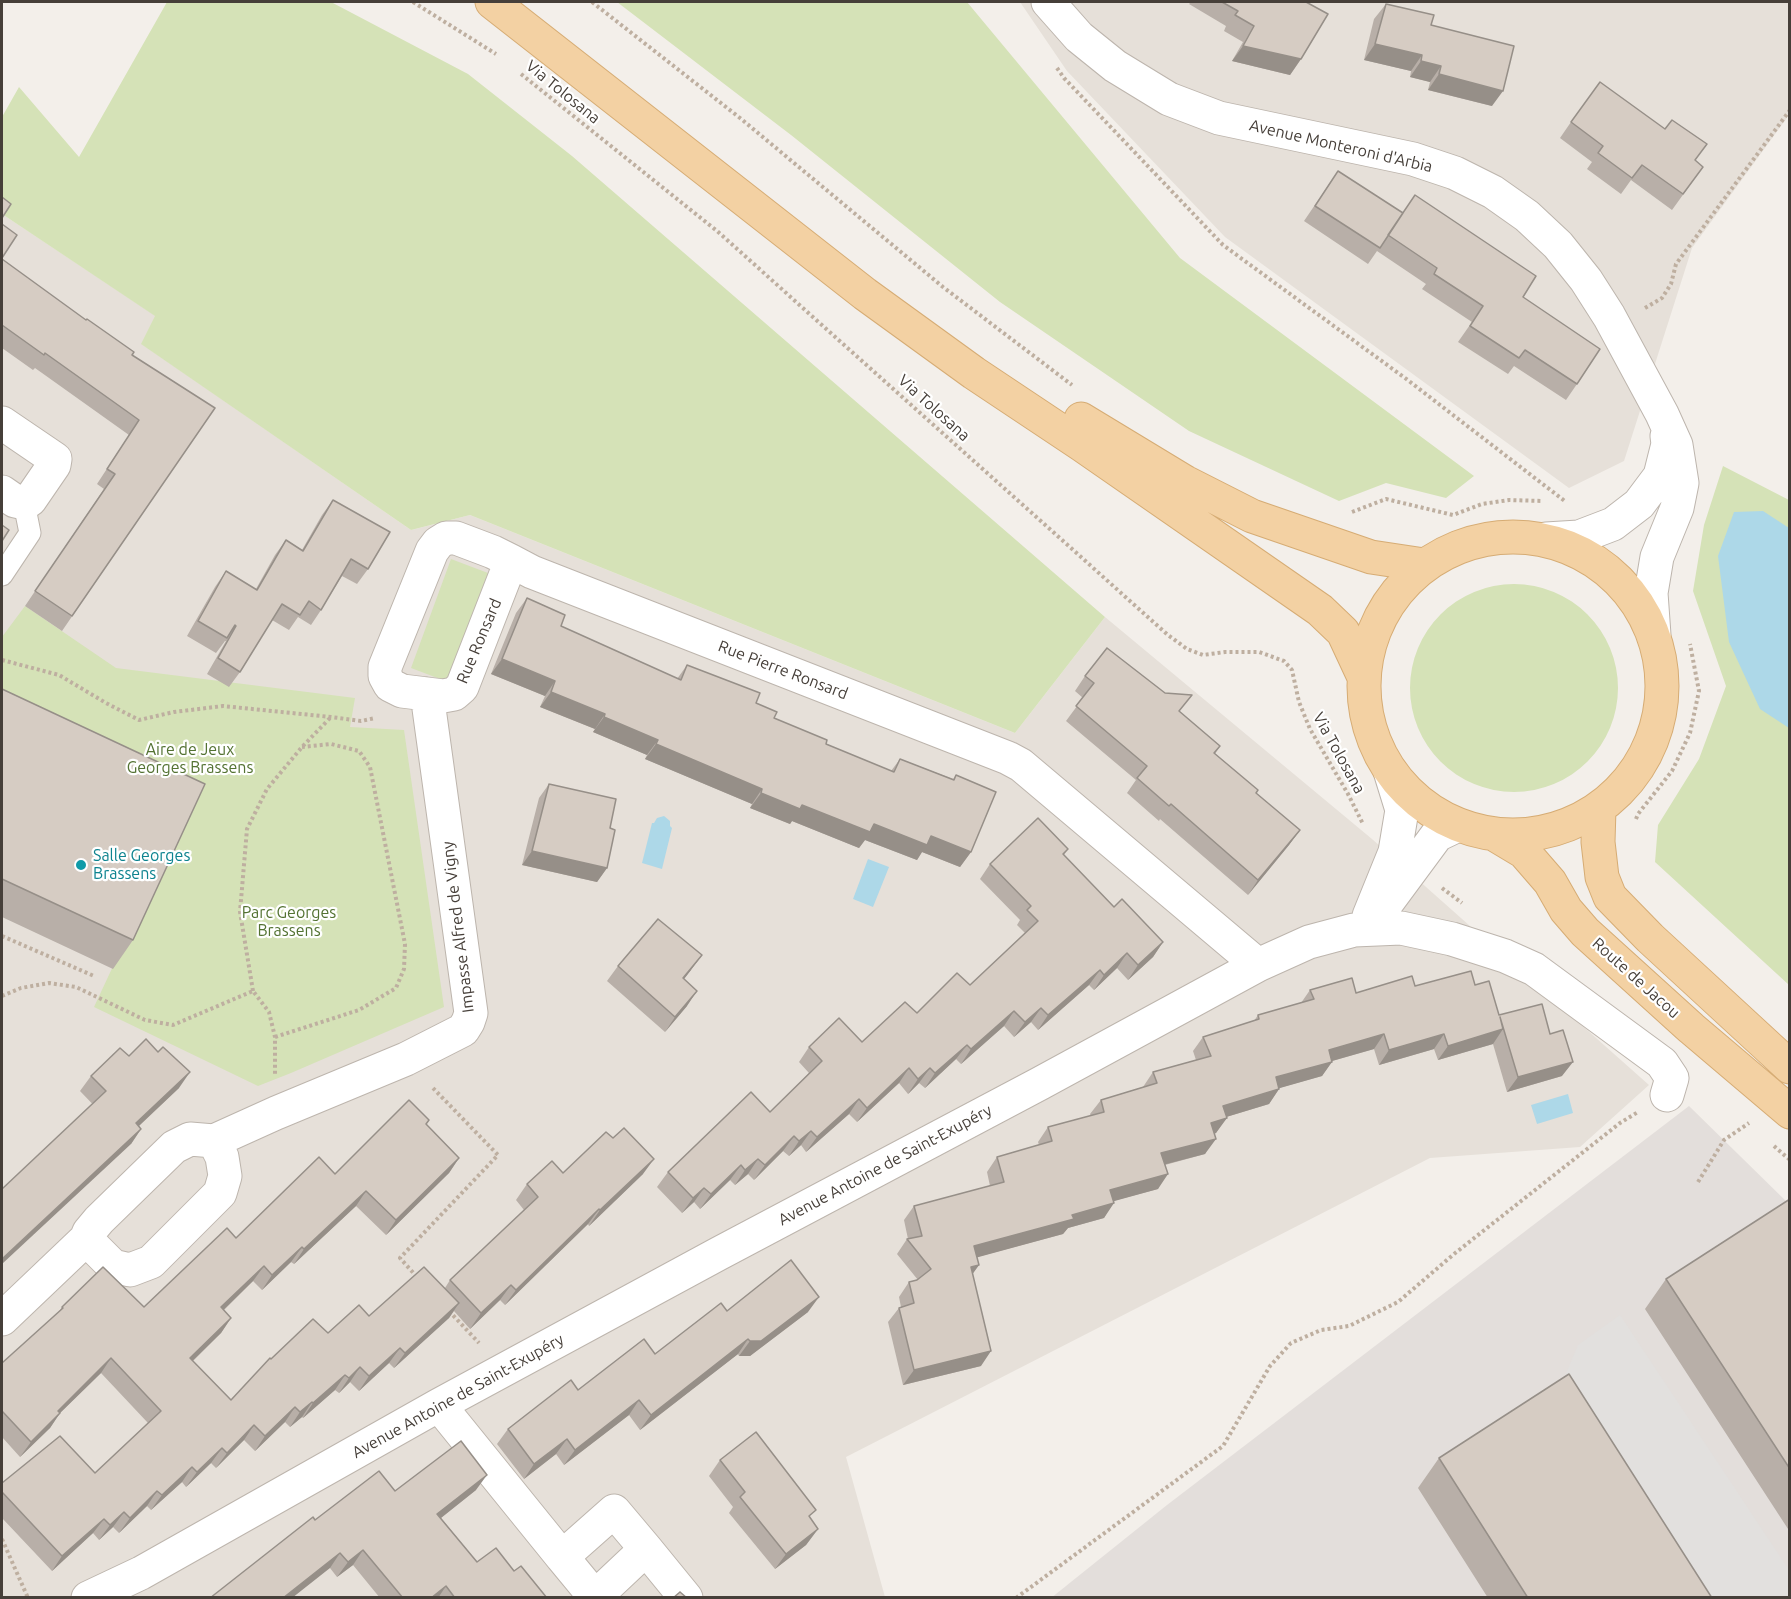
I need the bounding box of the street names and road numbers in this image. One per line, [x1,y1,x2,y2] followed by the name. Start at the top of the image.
[522,56,604,128] street label: Via Tolosana
[1248,116,1434,176] street label: Avenue Monteroni d'Arbia
[894,371,974,445] street label: Via Tolosana
[452,596,506,686] street label: Rue Ronsard
[715,636,851,704] street label: Rue Pierre Ronsard
[1309,709,1369,797] street label: Via Tolosana
[438,840,478,1014] street label: Impasse Alfred de Vigny
[1588,934,1684,1022] street label: Route de Jacou
[775,1100,995,1230] street label: Avenue Antoine de Saint-Exupéry
[349,1330,567,1462] street label: Avenue Antoine de Saint-Exupéry

